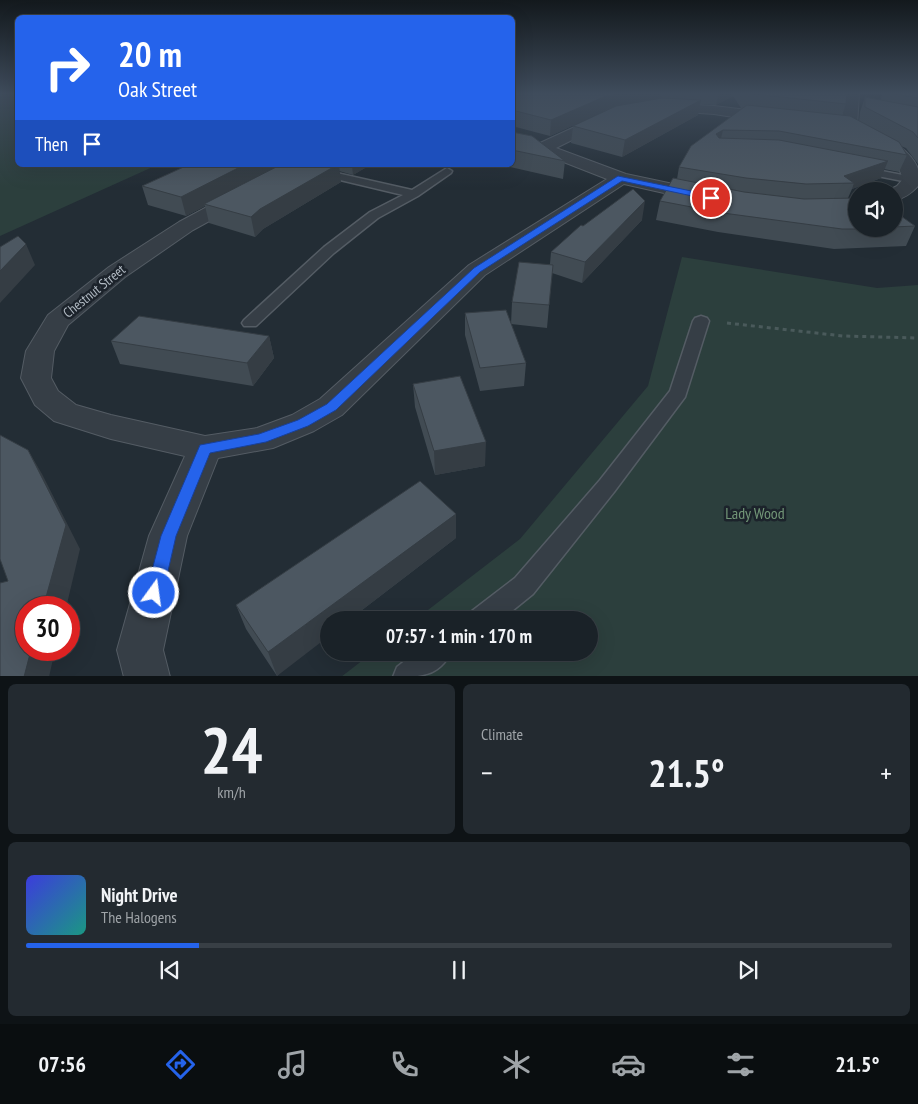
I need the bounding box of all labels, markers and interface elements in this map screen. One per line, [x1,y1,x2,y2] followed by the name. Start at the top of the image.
[118,31,182,77] text: 20 m
[35,35,100,100] icon: right
[118,75,197,103] text: Oak Street
[78,130,106,158] icon: arrive
[35,132,68,156] text: Then
[690,177,732,219] pin
[848,182,903,237] map controls
[848,182,903,237] button: sound
[697,184,725,212] icon: arrive
[59,260,129,322] street label: Chestnut Street
[725,503,785,523] park label: Lady Wood
[127,566,179,618] position arrow
[15,596,80,661] speed limit sign: 30
[386,624,532,648] text: 07:57 · 1 min · 170 m
[200,707,263,791] text: 24
[481,724,523,744] text: Climate
[648,748,725,797] text: 21.5°
[481,754,493,791] text: −
[880,754,892,791] text: +
[217,782,246,802] text: km/h
[101,883,178,907] text: Night Drive
[101,907,177,927] text: The Halogens
[156,956,184,984] icon: previous
[445,956,473,984] icon: pause
[734,956,762,984] icon: next
[163,1047,198,1082] icon: directions
[275,1047,310,1082] icon: music
[387,1047,422,1082] icon: phone
[499,1047,534,1082] icon: climate
[611,1047,646,1082] icon: car
[723,1047,758,1082] icon: filters
[39,1050,86,1078] text: 07:56
[835,1050,879,1078] text: 21.5°

